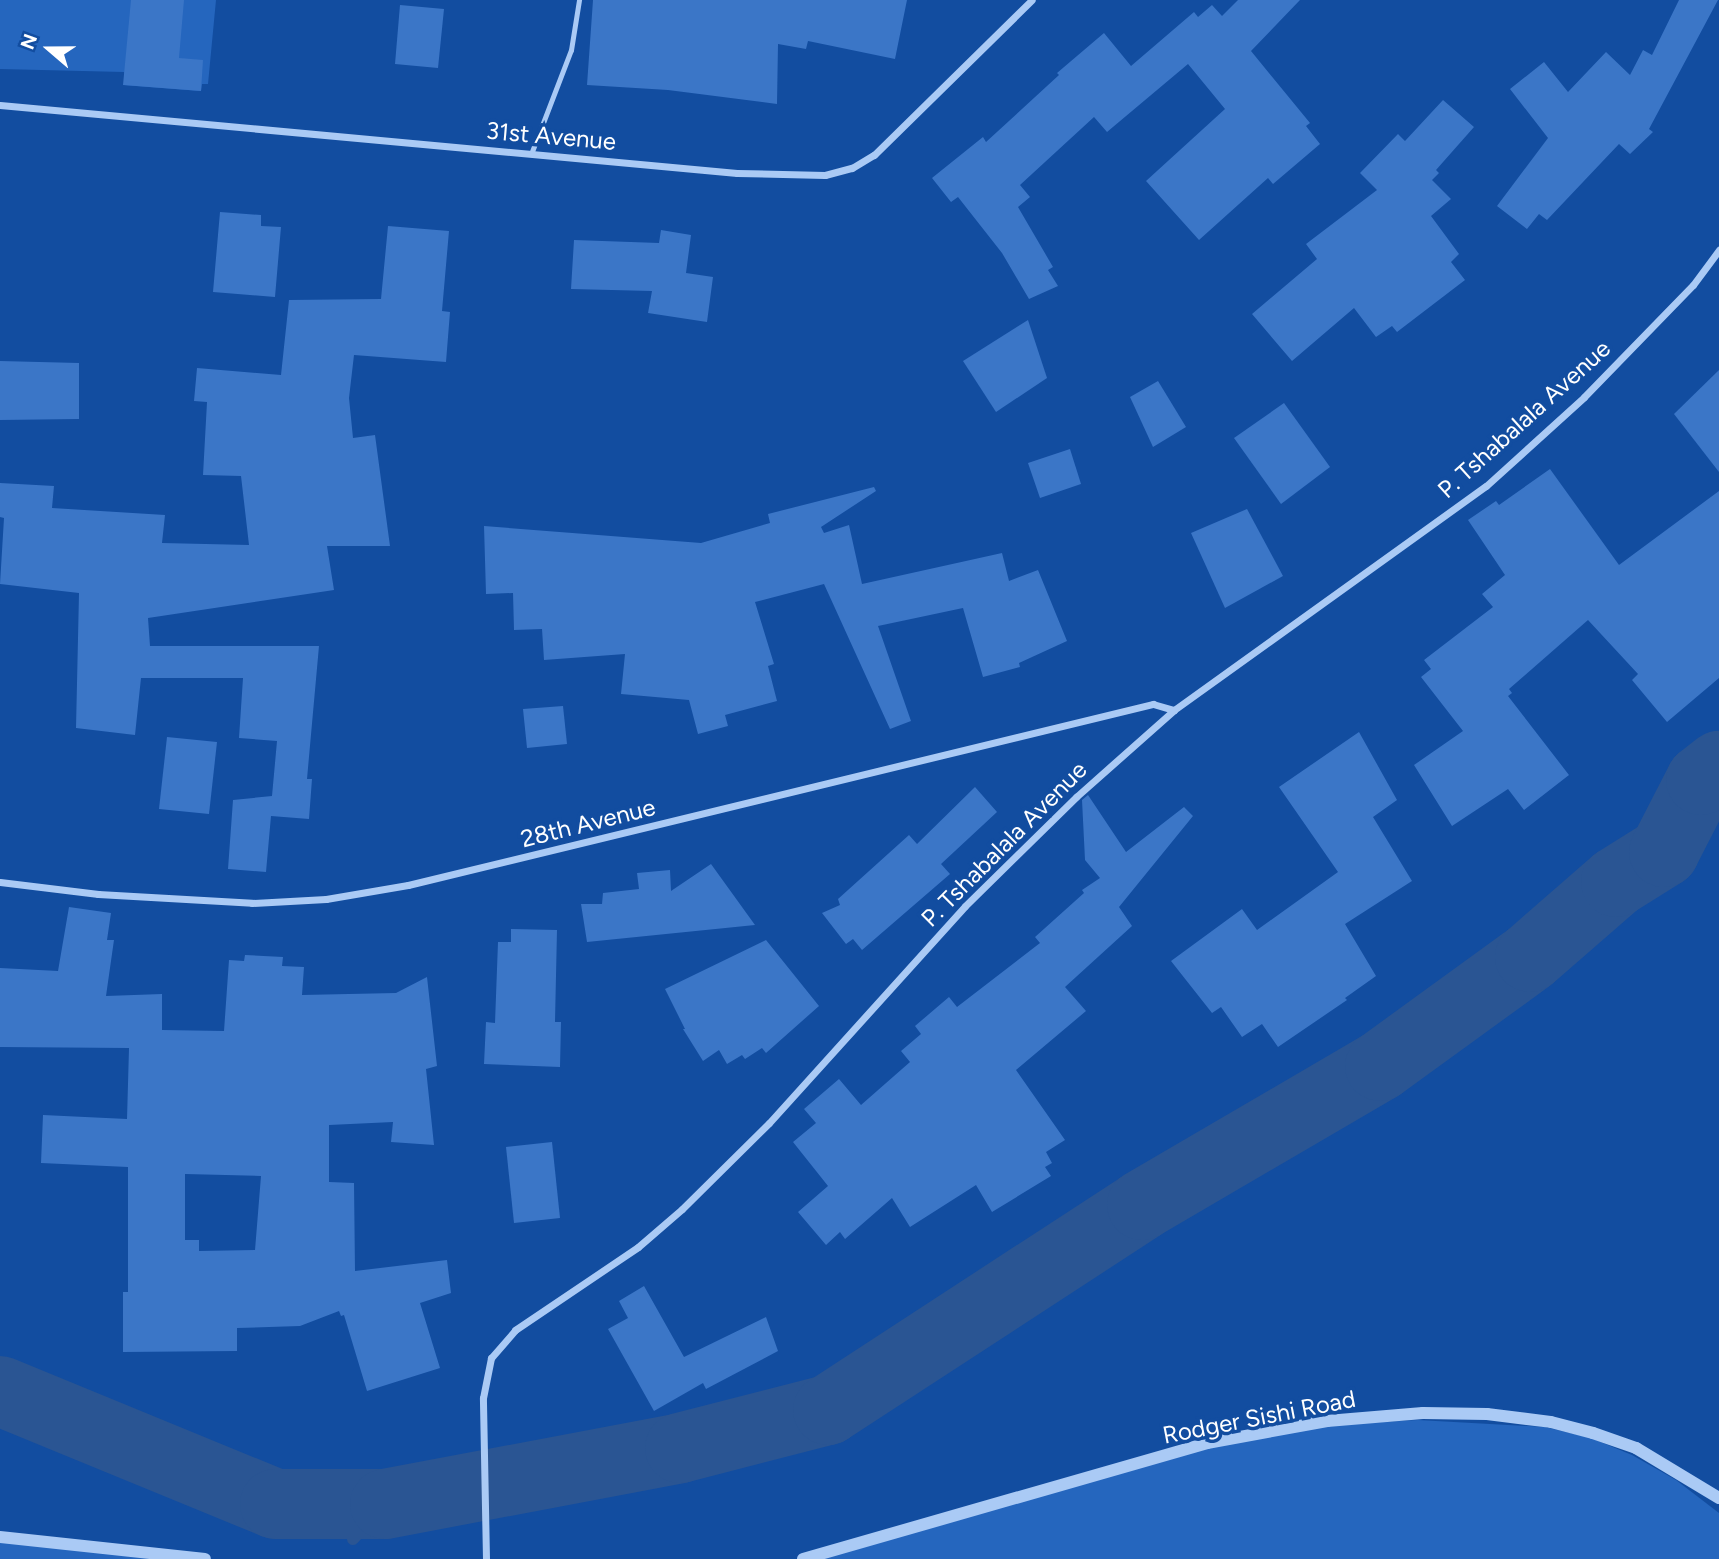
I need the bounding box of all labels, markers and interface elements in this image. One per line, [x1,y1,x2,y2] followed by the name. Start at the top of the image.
[14,14,84,84] north arrow
[15,31,42,52] text: N
[485,116,617,156] street label: 31st Avenue
[1432,334,1616,504] street label: P. Tshabalala Avenue
[915,755,1093,933] street label: P. Tshabalala Avenue
[518,792,658,854] street label: 28th Avenue
[1160,1384,1358,1450] street label: Rodger Sishi Road

